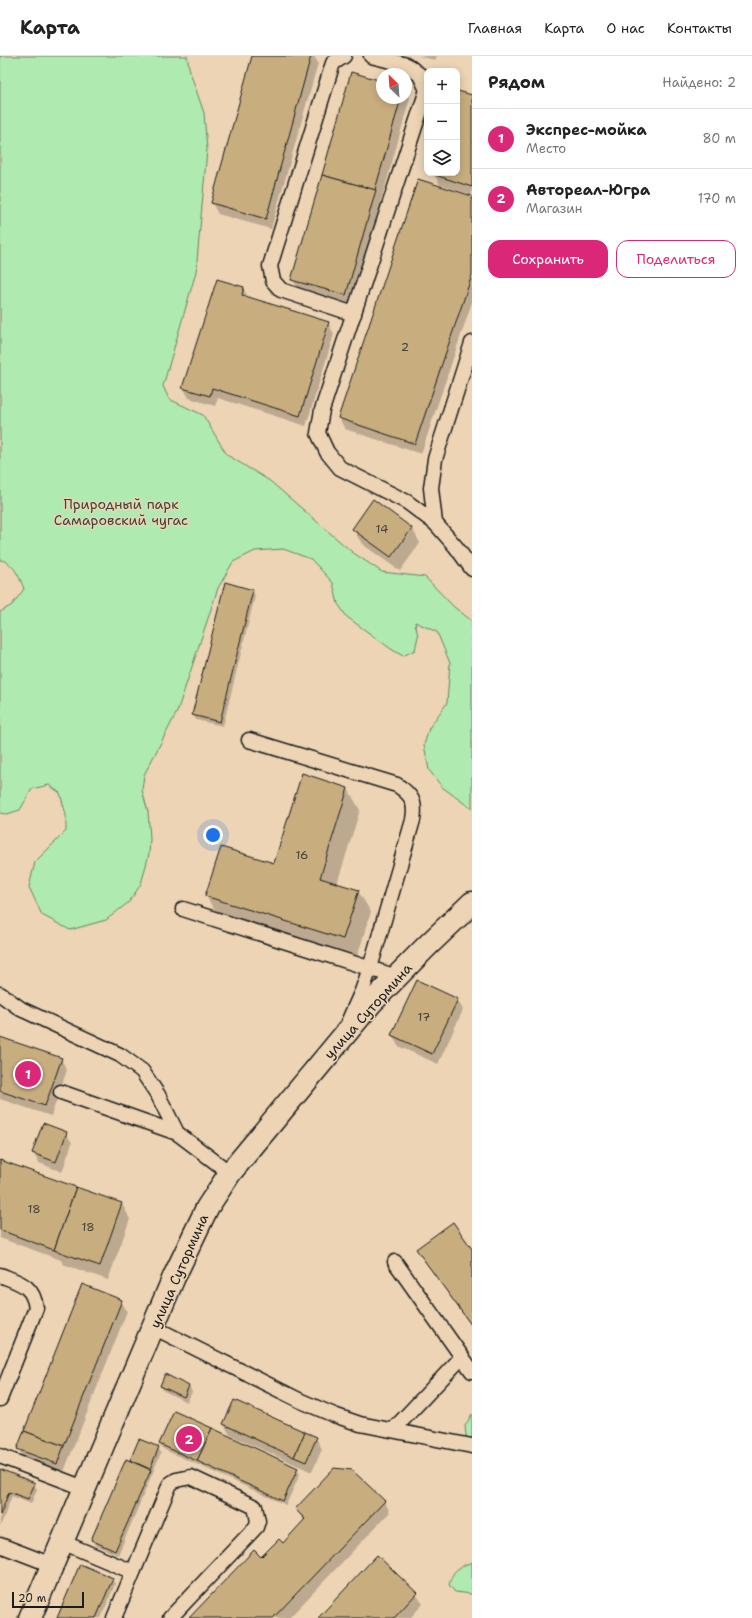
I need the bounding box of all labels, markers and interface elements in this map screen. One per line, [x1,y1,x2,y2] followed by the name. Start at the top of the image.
[20,15,80,40] text: Карта
[468,19,522,37] text: Главная
[544,19,584,37] text: Карта
[606,19,645,37] text: О нас
[667,19,732,37] text: Контакты
[376,68,412,104] north arrow
[424,68,460,176] map controls
[424,68,460,104] button: +
[488,71,545,93] text: Рядом
[662,74,736,91] text: Найдено: 2
[424,104,460,140] button: −
[526,120,647,140] text: Экспрес-мойка
[498,130,504,147] text: 1
[702,130,736,147] text: 80 m
[424,140,460,176] button: layers
[526,140,566,157] text: Место
[526,180,650,200] text: Автореал-Югра
[496,190,506,207] text: 2
[698,190,736,207] text: 170 m
[526,200,582,217] text: Магазин
[488,240,608,278] button: Сохранить
[616,240,736,278] button: Поделиться
[401,339,409,355] house number: 2
[54,495,188,529] park label: Природный парк Самаровский чугас
[376,521,388,537] house number: 14
[203,825,223,845] your location
[295,847,309,863] house number: 16
[320,959,416,1063] street label: улица Сутормина
[418,1009,430,1025] house number: 17
[15,1059,41,1089] pin: 1
[27,1201,41,1217] house number: 18
[146,1211,212,1331] street label: улица Сутормина
[81,1219,95,1235] house number: 18
[176,1424,202,1454] pin: 2
[12,1590,84,1609] scale bar
[18,1591,46,1606] text: 20 m

